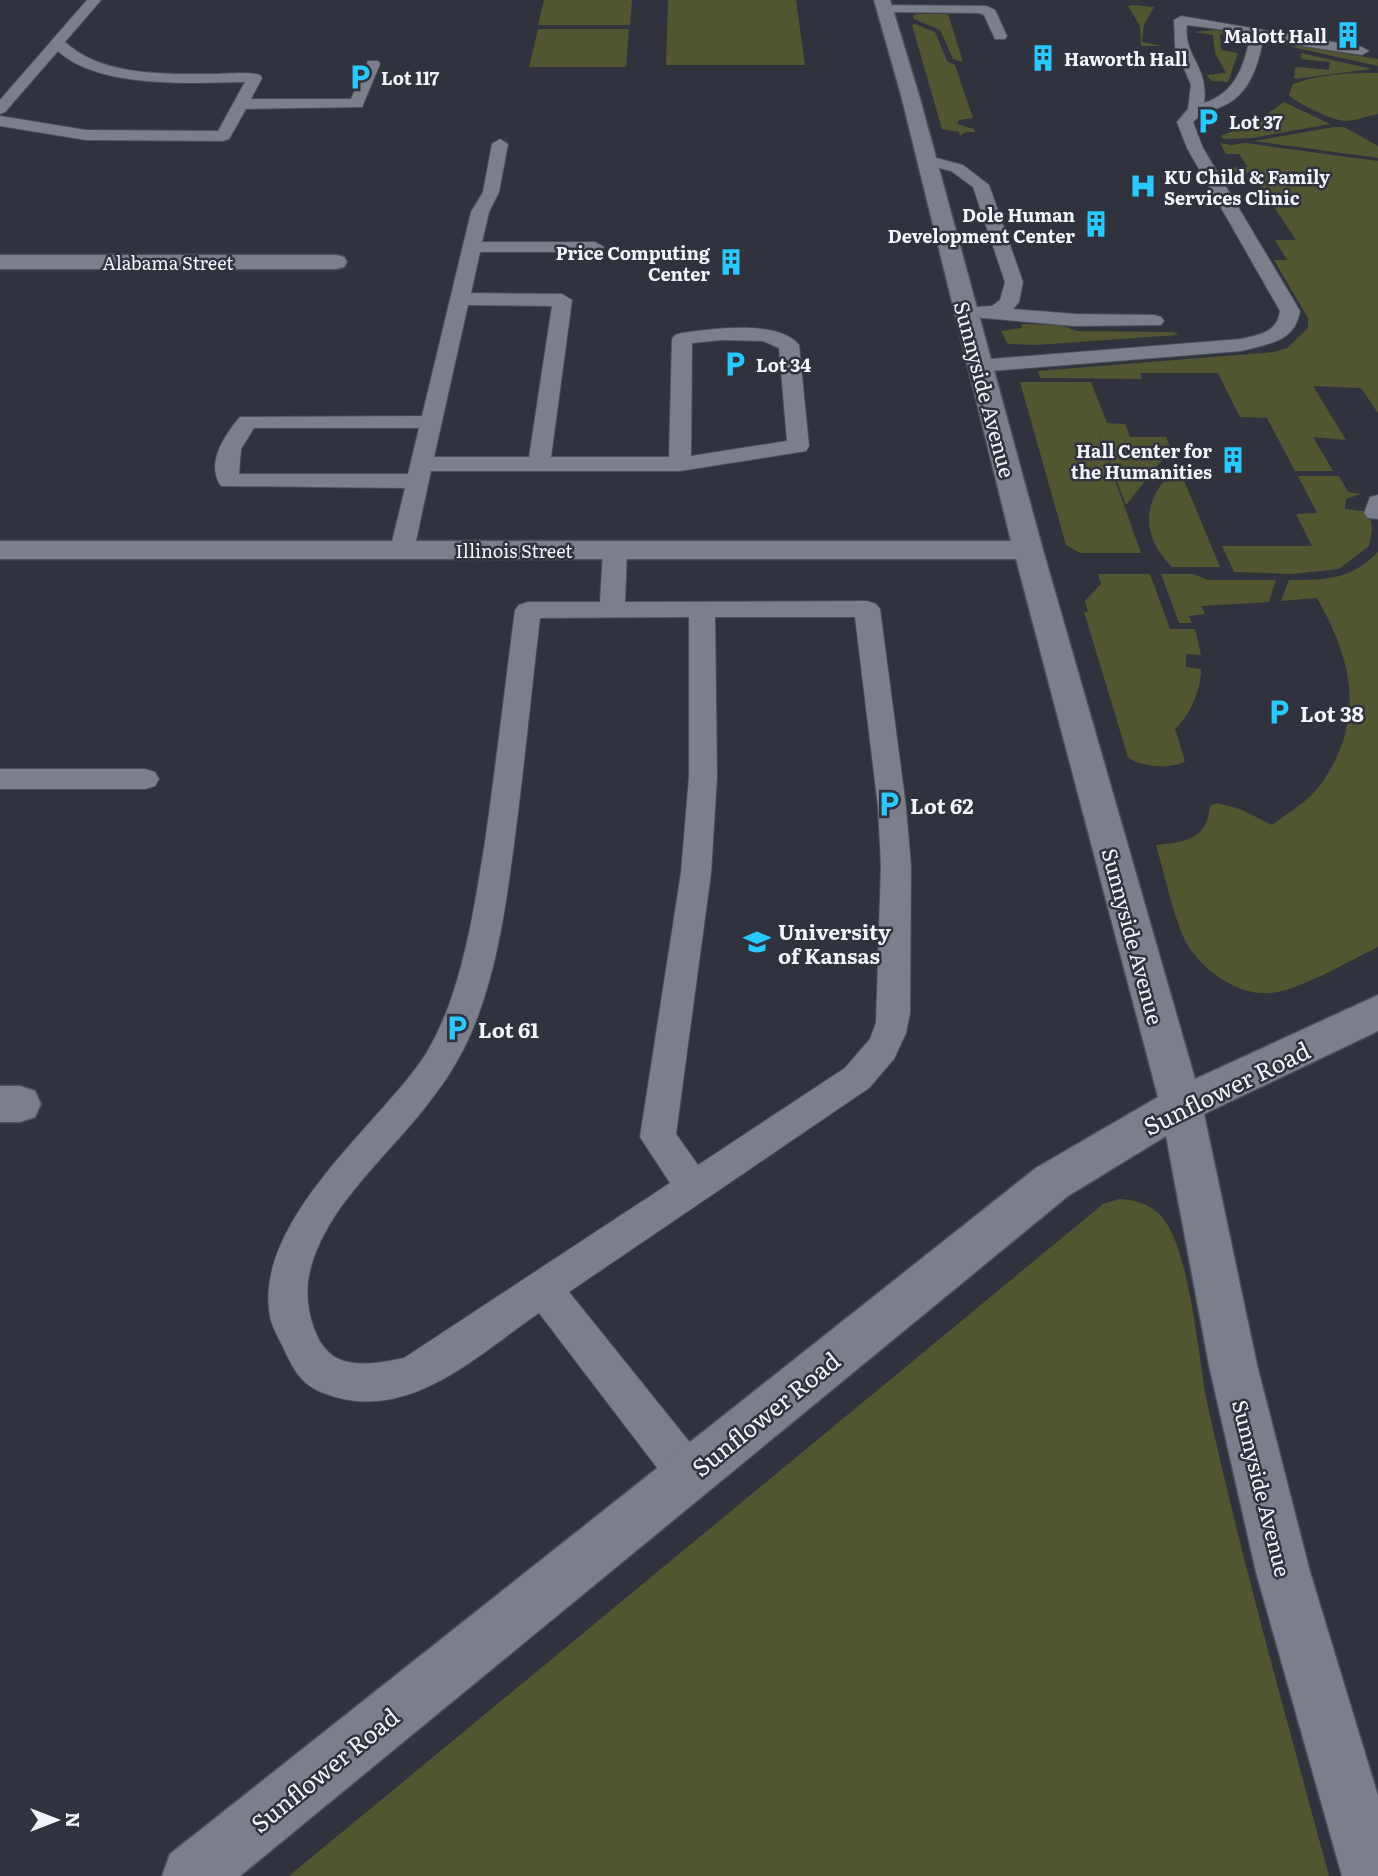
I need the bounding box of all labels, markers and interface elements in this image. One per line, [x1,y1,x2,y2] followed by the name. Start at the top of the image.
[1333,20,1363,50] building icon: Malott Hall
[1224,22,1327,49] place label: Malott Hall
[1028,43,1058,73] building icon: Haworth Hall
[1064,45,1188,72] place label: Haworth Hall
[345,62,375,92] parking icon: Lot 117
[381,64,440,91] place label: Lot 117
[1193,106,1223,136] parking icon: Lot 37
[1229,108,1283,135] place label: Lot 37
[1164,163,1330,211] place label: KU Child & Family Services Clinic
[1128,171,1158,201] hospital icon: KU Child & Family Services Clinic
[888,201,1075,249] place label: Dole Human Development Center
[1081,209,1111,239] building icon: Dole Human Development Center
[556,239,711,287] place label: Price Computing Center
[716,247,746,277] building icon: Price Computing Center
[102,249,234,276] street label: Alabama Street
[948,297,1025,481] street label: Sunnyside Avenue
[720,349,750,379] parking icon: Lot 34
[756,351,811,378] place label: Lot 34
[1071,437,1212,485] place label: Hall Center for the Humanities
[1218,445,1248,475] building icon: Hall Center for the Humanities
[456,537,573,564] street label: Illinois Street
[1264,697,1294,727] parking icon: Lot 38
[1300,697,1364,728] place label: Lot 38
[874,789,904,819] parking icon: Lot 62
[910,789,973,820] place label: Lot 62
[1096,844,1173,1028] street label: Sunnyside Avenue
[778,915,891,970] place label: University of Kansas
[742,927,772,957] school or university icon: University of Kansas
[442,1013,472,1043] parking icon: Lot 61
[478,1013,539,1044] place label: Lot 61
[1137,1031,1316,1143] street label: Sunflower Road
[683,1342,847,1484] street label: Sunflower Road
[1226,1396,1300,1580] street label: Sunnyside Avenue
[242,1698,406,1840] street label: Sunflower Road
[21,1785,91,1855] north arrow
[60,1812,88,1828] text: N

